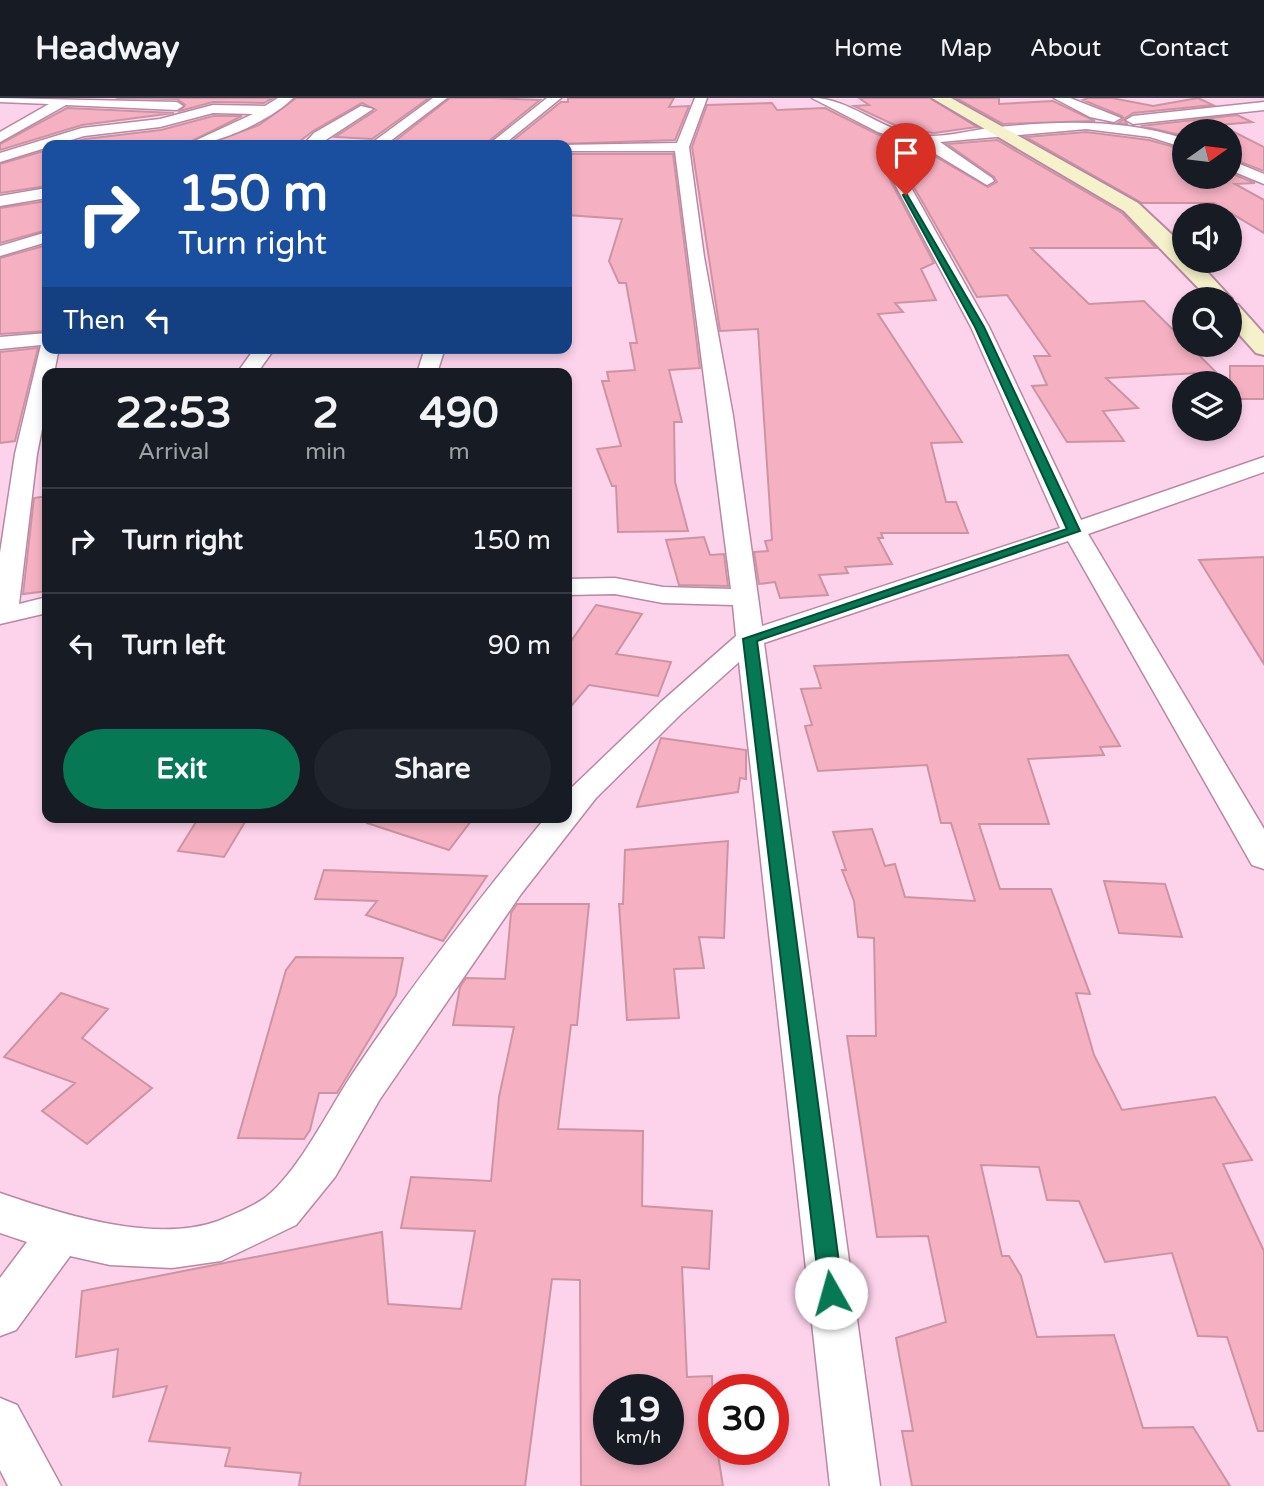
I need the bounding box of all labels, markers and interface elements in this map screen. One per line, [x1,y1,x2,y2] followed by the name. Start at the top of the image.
[35,29,179,68] text: Headway
[834,34,902,63] text: Home
[940,34,992,63] text: Map
[1030,34,1101,63] text: About
[1139,34,1229,63] text: Contact
[1172,119,1242,189] north arrow
[1172,119,1242,441] map controls
[876,123,936,195] pin
[887,134,925,172] icon: arrive
[178,165,328,224] text: 150 m
[63,168,154,259] icon: right
[1172,203,1242,273] button: sound
[178,225,327,263] text: Turn right
[1172,287,1242,357] button: search
[139,301,177,339] icon: left
[63,305,125,336] text: Then
[1172,371,1242,441] button: layers
[115,388,232,439] text: 22:53
[312,388,339,439] text: 2
[419,388,499,439] text: 490
[138,438,209,466] text: Arrival
[305,438,346,466] text: min
[448,438,470,466] text: m
[63,522,101,560] icon: right
[122,525,243,556] text: Turn right
[471,525,551,556] text: 150 m
[63,627,101,665] icon: left
[122,630,225,661] text: Turn left
[488,630,551,661] text: 90 m
[63,729,300,809] button: Exit
[314,729,551,809] button: Share
[794,1256,868,1330] position arrow
[698,1374,789,1465] speed limit sign: 30
[617,1389,660,1431] text: 19
[616,1426,661,1448] text: km/h

